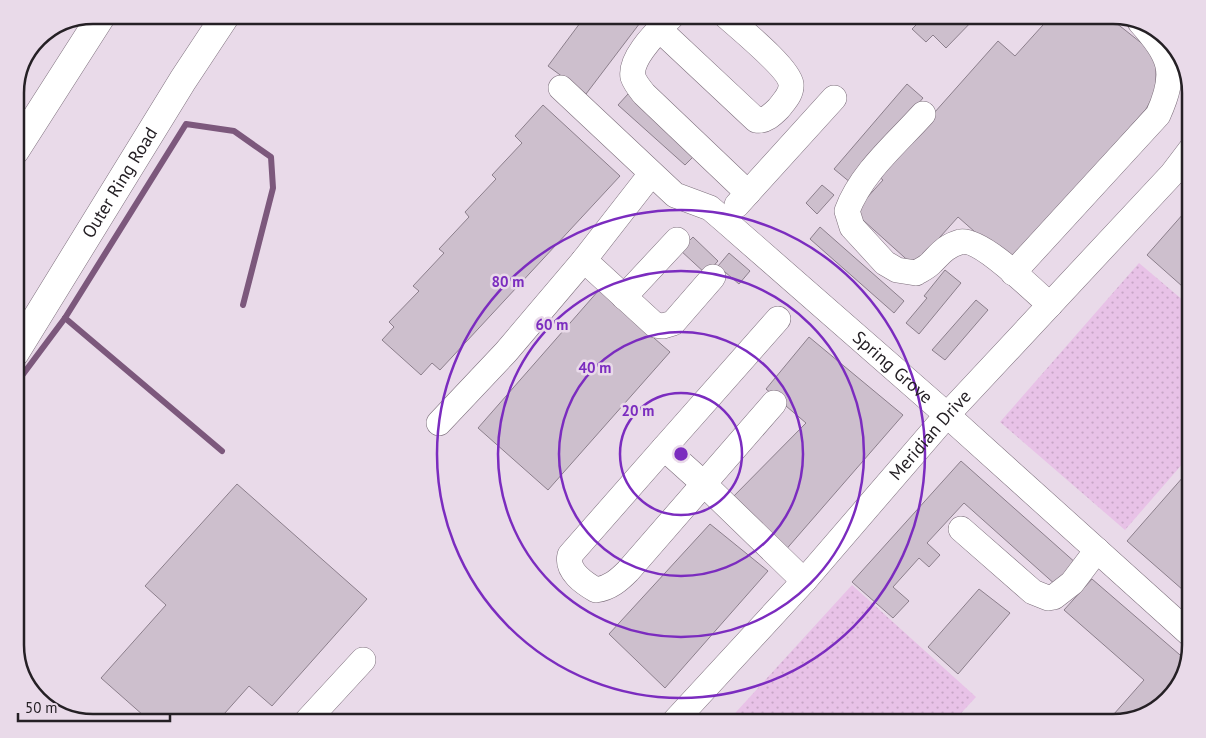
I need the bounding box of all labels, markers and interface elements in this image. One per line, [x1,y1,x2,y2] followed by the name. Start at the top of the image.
[77,123,162,242] street label: Outer Ring Road
[492,272,524,291] text: 80 m
[536,315,568,334] text: 60 m
[848,326,938,408] street label: Spring Grove
[579,358,611,377] text: 40 m
[884,385,976,485] street label: Meridian Drive
[622,401,654,420] text: 20 m
[672,445,690,463] centre of rings
[18,690,170,722] scale bar
[25,698,58,717] text: 50 m

